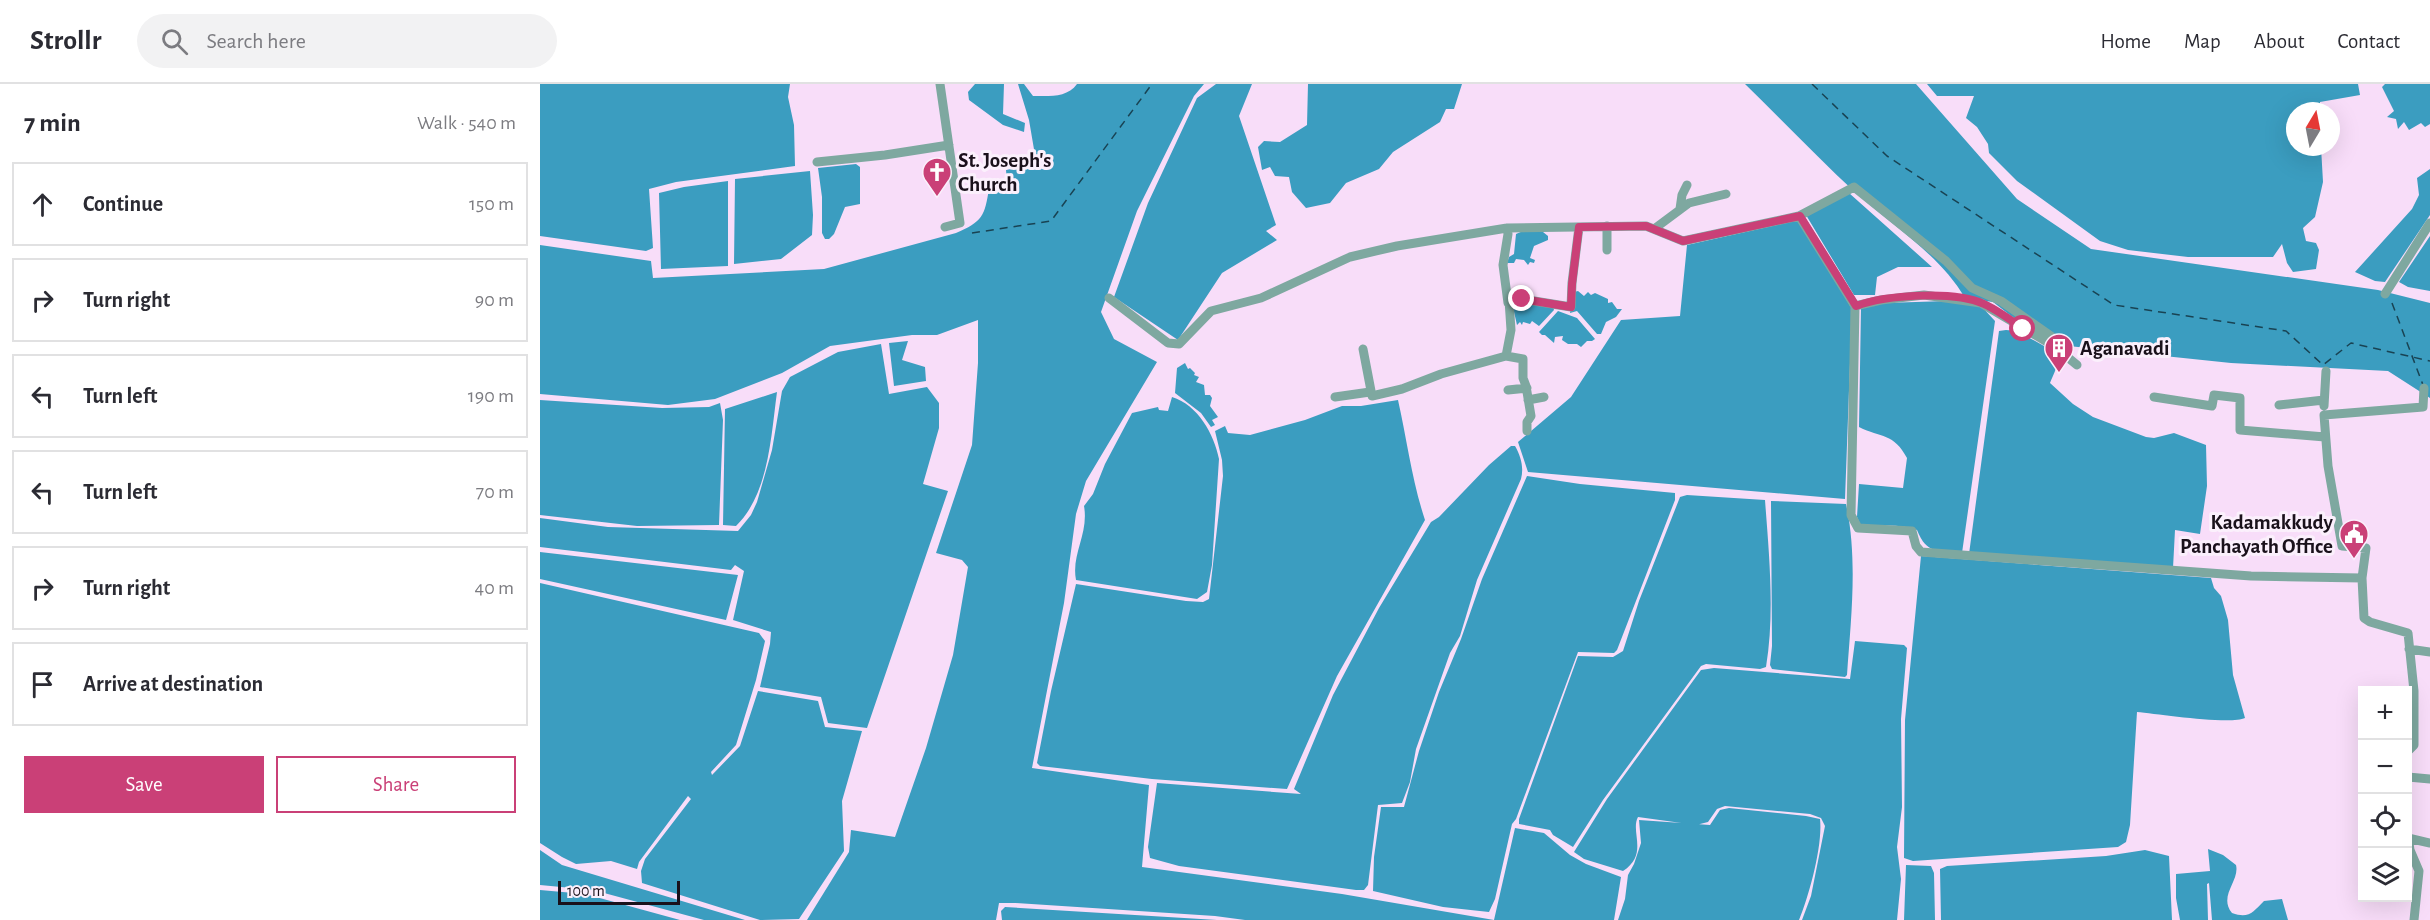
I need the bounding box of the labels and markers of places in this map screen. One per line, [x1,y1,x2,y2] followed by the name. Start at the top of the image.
[958,150,1051,195] place label: St. Joseph's Church
[921,156,953,198] church icon: St. Joseph's Church
[2043,332,2075,374] building icon: Aganavadi
[2080,338,2170,359] place label: Aganavadi
[2180,512,2334,557] place label: Kadamakkudy Panchayath Office
[2338,518,2370,560] public building icon: Kadamakkudy Panchayath Office

